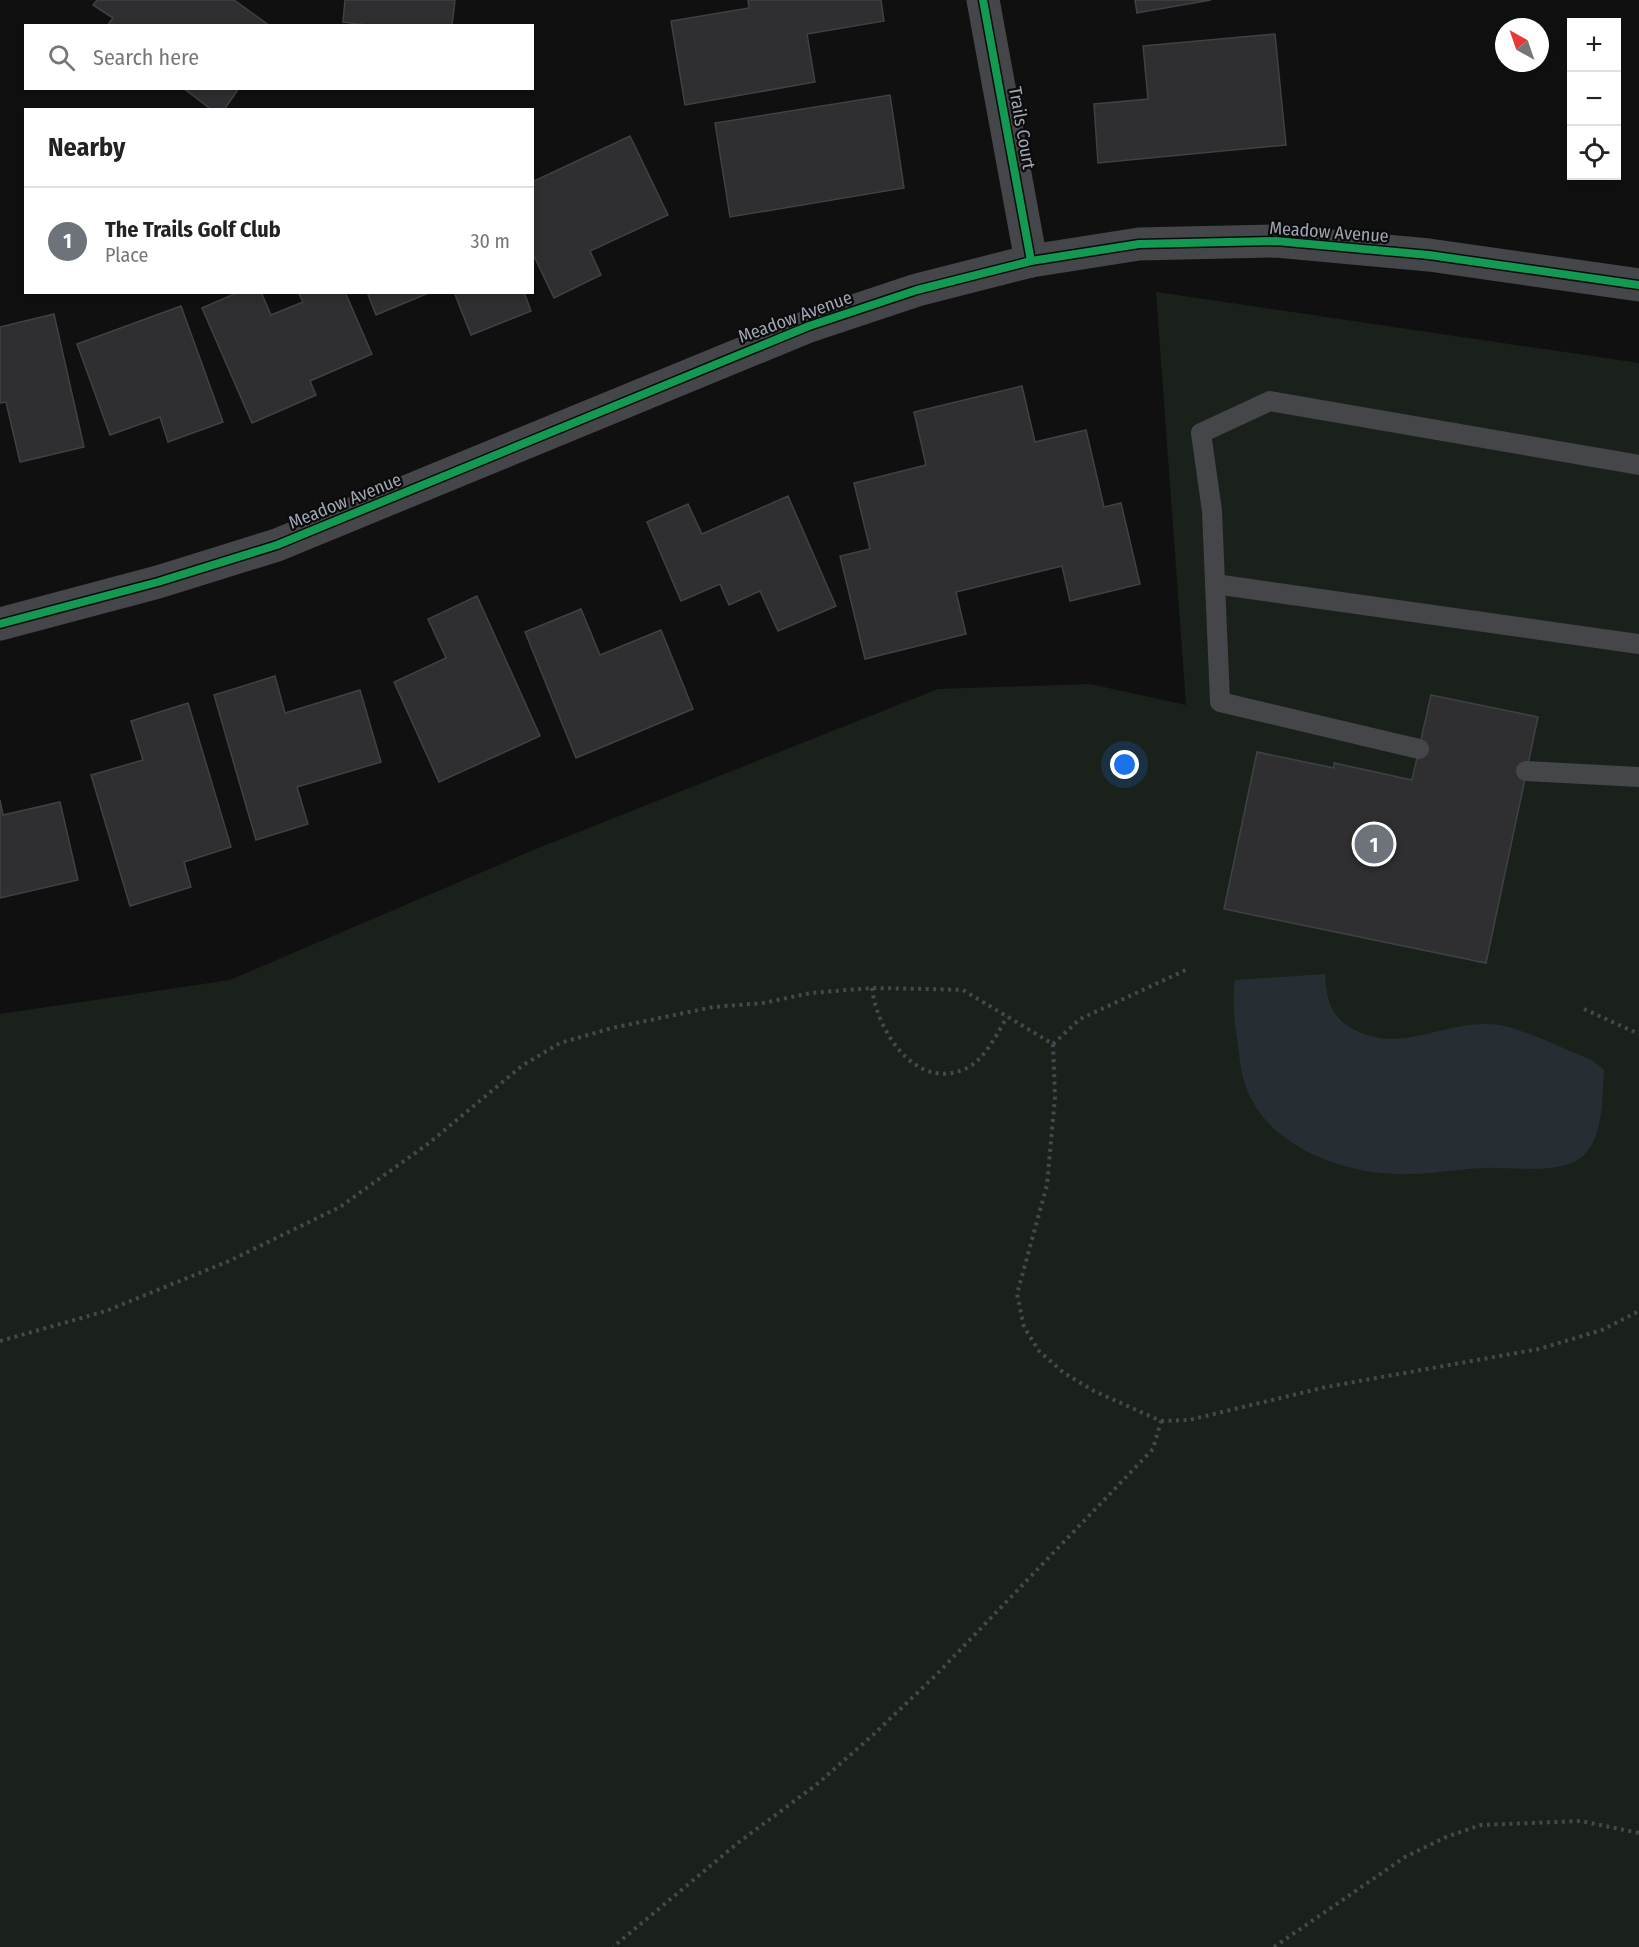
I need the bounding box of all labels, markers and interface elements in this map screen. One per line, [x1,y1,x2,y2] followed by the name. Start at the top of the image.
[1495,18,1549,72] north arrow
[1567,18,1621,180] map controls
[1567,18,1621,72] button: +
[24,24,534,90] search box
[45,41,78,74] icon: search
[93,44,199,71] text: Search here
[1567,72,1621,126] button: −
[1004,85,1040,171] street label: Trails Court
[1567,126,1621,180] button: locate
[48,132,125,163] text: Nearby
[105,216,281,243] text: The Trails Golf Club
[1269,217,1390,247] street label: Meadow Avenue
[63,229,72,253] text: 1
[470,229,510,253] text: 30 m
[105,243,148,267] text: Place
[735,286,855,348] street label: Meadow Avenue
[285,468,405,534] street label: Meadow Avenue
[1110,750,1139,779] your location
[1354,822,1394,866] pin: 1

